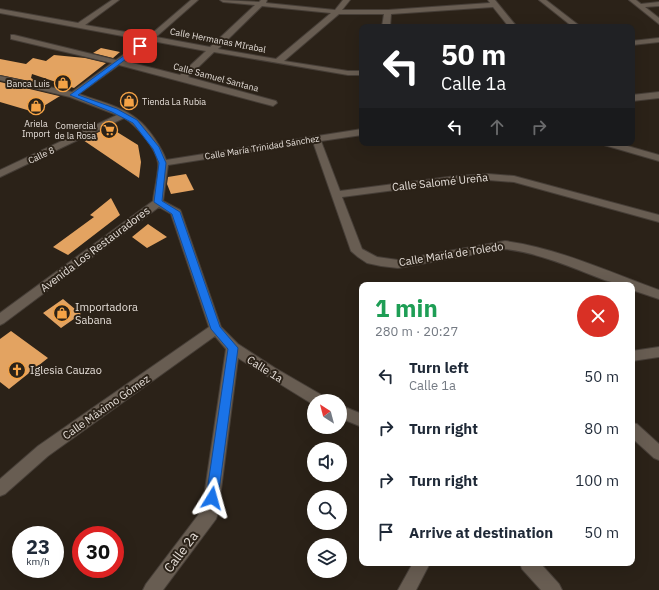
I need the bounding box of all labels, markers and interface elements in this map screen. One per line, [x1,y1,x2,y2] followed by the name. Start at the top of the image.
[169,25,267,55] street label: Calle Hermanas MIrabal
[123,29,157,63] pin
[129,35,151,57] icon: arrive
[441,36,506,73] text: 50 m
[375,40,427,92] icon: left
[172,60,260,94] street label: Calle Samuel Santana
[441,72,506,95] text: Calle 1a
[53,73,73,93] shop icon: Banca Luis
[7,78,50,89] place label: Banca Luis
[119,91,139,111] shop icon: Tienda La Rubia
[26,96,46,116] shop icon: Ariela Import
[142,96,206,107] place label: Tienda La Rubia
[444,116,466,138] icon: left
[486,116,508,138] icon: ahead
[528,116,550,138] icon: right
[22,118,50,139] place label: Ariela Import
[54,120,97,141] place label: Comercial de la Rosa
[99,120,119,140] supermarket icon: Comercial de la Rosa
[204,133,320,161] street label: Calle María Trinidad Sánchez
[26,144,56,166] street label: Calle 8
[391,170,489,194] street label: Calle Salomé Ureña
[37,203,153,295] street label: Avenida Los Restauradores
[398,239,504,269] street label: Calle María de Toledo
[375,292,438,324] text: 1 min
[577,295,619,337] button: close
[75,300,138,327] place label: Importadora Sabana
[52,303,72,323] shop icon: Importadora Sabana
[375,323,458,340] text: 280 m · 20:27
[244,353,286,386] street label: Calle 1a
[409,358,469,377] text: Turn left
[7,360,27,380] church icon: Iglesia Cauzao
[30,363,102,377] place label: Iglesia Cauzao
[375,365,397,387] icon: left
[584,367,619,386] text: 50 m
[60,372,152,442] street label: Calle Máximo Gómez
[409,377,456,394] text: Calle 1a
[307,394,347,434] north arrow
[307,394,347,578] map controls
[375,417,397,439] icon: right
[409,419,478,438] text: Turn right
[584,419,619,438] text: 80 m
[307,442,347,482] button: sound
[375,469,397,491] icon: right
[409,471,478,490] text: Turn right
[575,471,619,490] text: 100 m
[191,477,233,519] position arrow
[307,490,347,530] button: search
[375,521,397,543] icon: arrive
[409,523,553,542] text: Arrive at destination
[584,523,619,542] text: 50 m
[72,526,124,578] speed limit sign: 30
[160,528,202,576] street label: Calle 2a
[26,533,50,560] text: 23
[307,538,347,578] button: layers
[26,555,50,568] text: km/h

